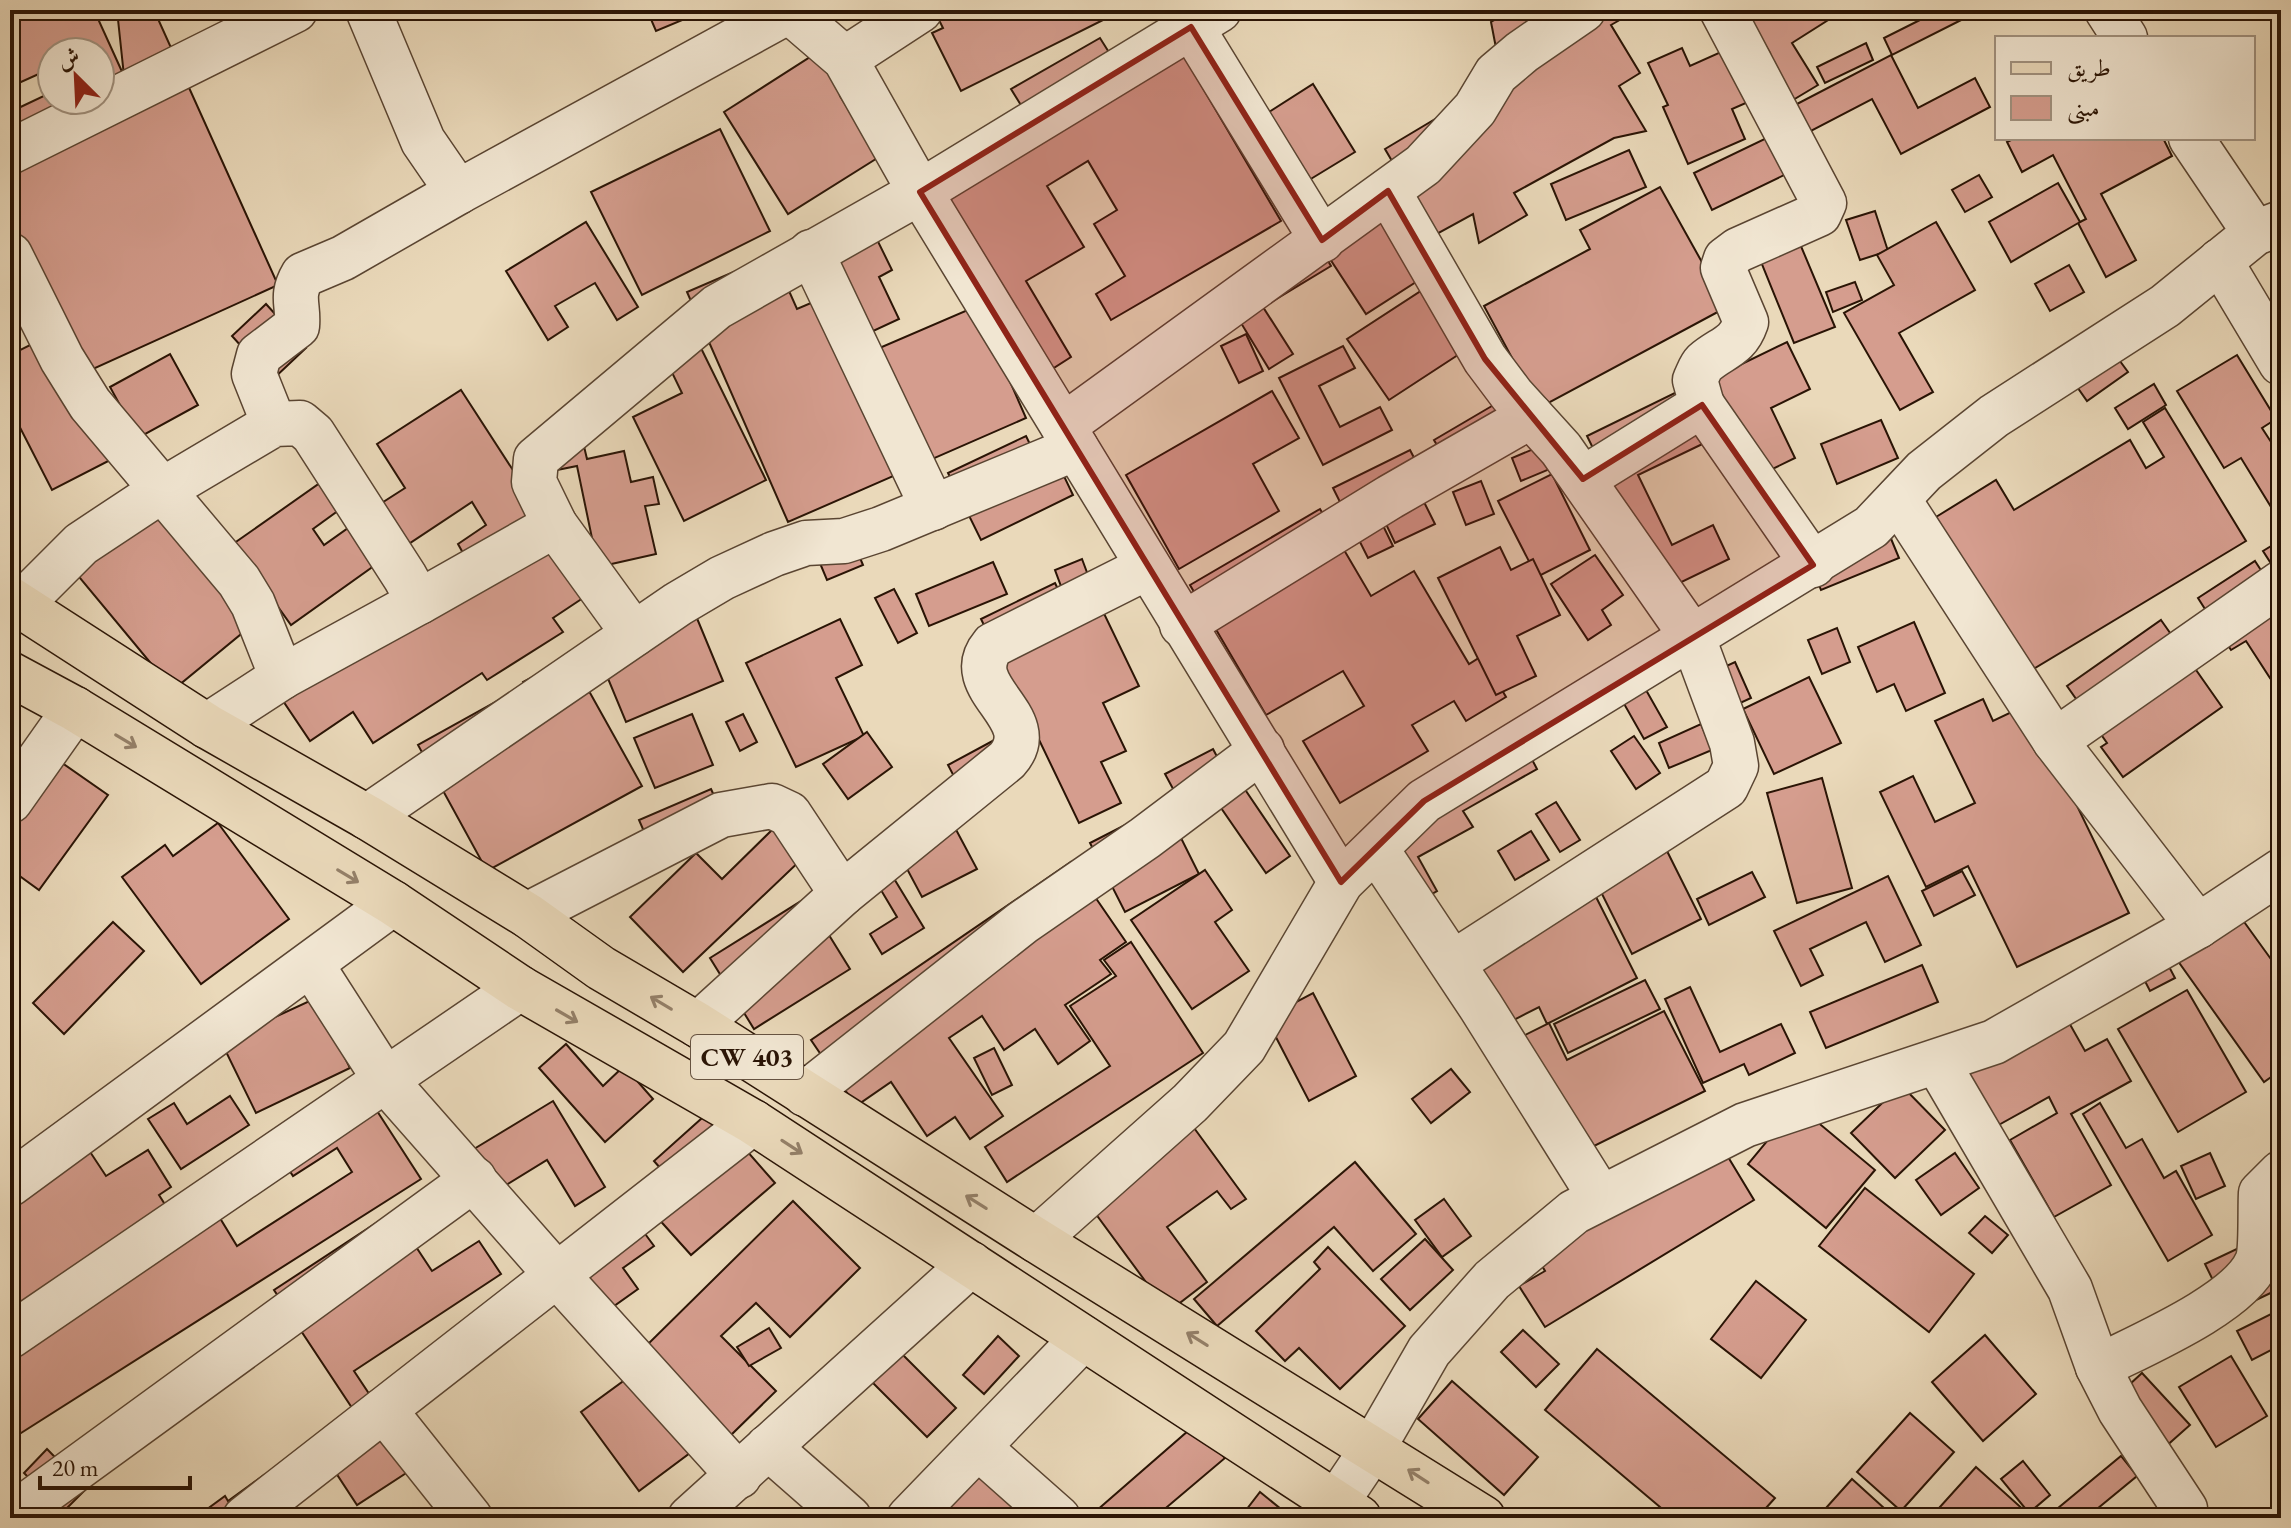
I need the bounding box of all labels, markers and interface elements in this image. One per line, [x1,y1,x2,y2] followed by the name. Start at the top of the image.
[36,36,116,116] north arrow
[1995,36,2255,140] legend
[52,41,84,76] text: ش
[2067,52,2111,83] text: طريق
[2067,92,2100,125] text: مبنى
[114,733,137,749] one-way arrow
[336,869,359,885] one-way arrow
[650,995,673,1011] one-way arrow
[555,1009,579,1024] one-way arrow
[691,1035,803,1079] road number: CW 403
[780,1139,802,1155] one-way arrow
[965,1193,988,1209] one-way arrow
[1186,1330,1209,1346] one-way arrow
[40,1440,190,1490] scale bar
[52,1452,99,1483] text: 20 m
[1407,1468,1429,1485] one-way arrow

